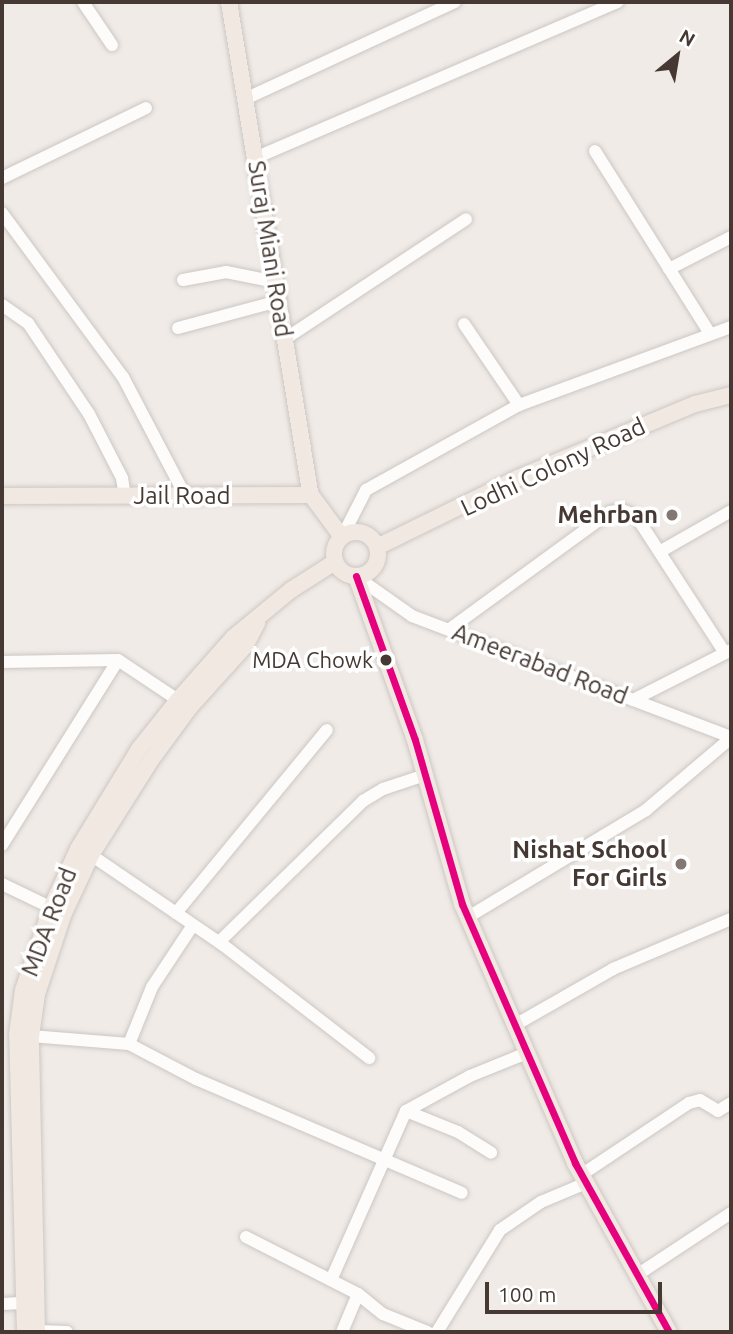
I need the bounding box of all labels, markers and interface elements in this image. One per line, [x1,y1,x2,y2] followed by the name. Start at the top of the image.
[642,21,712,91] north arrow
[676,25,699,51] text: N
[242,159,298,339] street label: Suraj Miani Road
[456,412,650,522] street label: Lodhi Colony Road
[133,482,231,510] street label: Jail Road
[557,501,658,529] place label: Mehrban
[664,507,680,523] marker: Mehrban
[448,617,632,711] street label: Ameerabad Road
[252,647,373,673] place label: MDA Chowk
[379,653,393,667] marker: MDA Chowk
[512,836,667,892] place label: Nishat School For Girls
[673,856,689,872] marker: Nishat School For Girls
[15,864,83,980] street label: MDA Road
[488,1268,665,1312] scale bar
[498,1282,556,1306] text: 100 m

